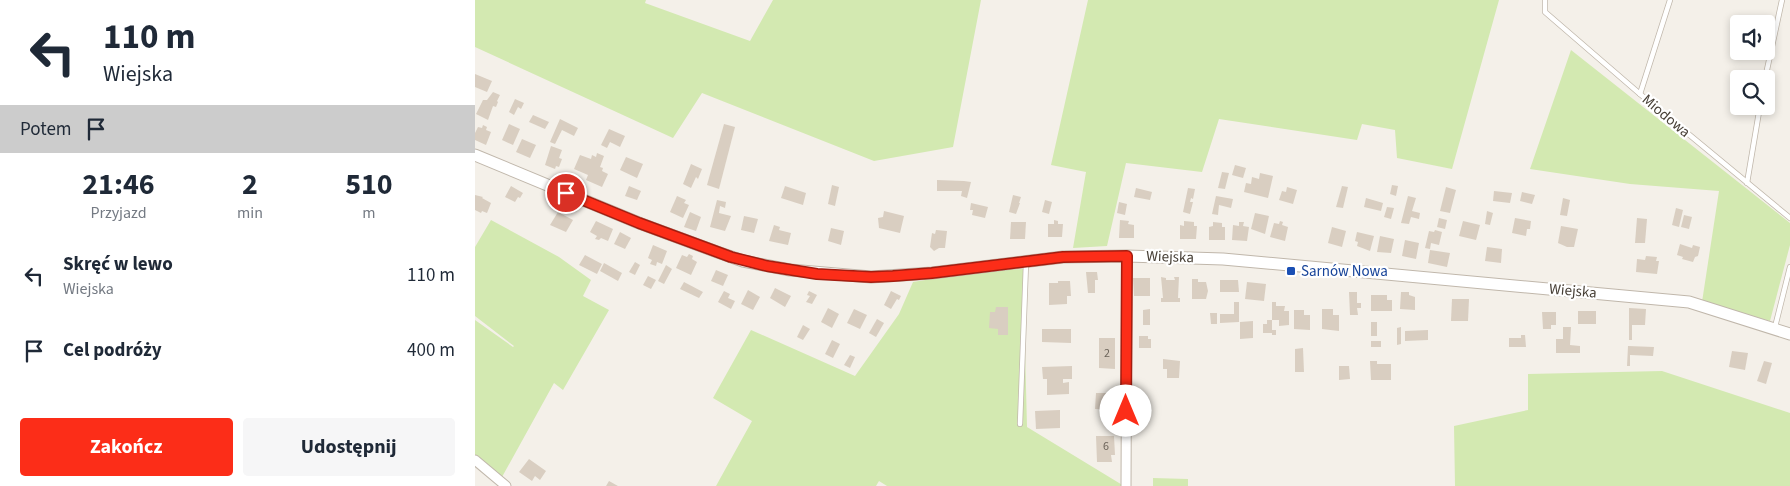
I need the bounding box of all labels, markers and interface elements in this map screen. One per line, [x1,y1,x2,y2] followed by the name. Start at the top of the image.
[103,12,195,62] text: 110 m
[1730,15,1775,115] map controls
[1730,15,1775,60] button: sound
[20,20,85,85] icon: left
[103,58,173,90] text: Wiejska
[1730,70,1775,115] button: search
[1637,90,1695,142] street label: Miodowa
[82,115,110,143] icon: arrive
[20,116,72,143] text: Potem
[82,163,155,206] text: 21:46
[242,163,258,206] text: 2
[345,163,393,206] text: 510
[545,172,587,214] pin
[552,179,580,207] icon: arrive
[90,202,147,224] text: Przyjazd
[237,202,263,224] text: min
[362,202,376,224] text: m
[1146,246,1194,268] street label: Wiejska
[63,251,173,278] text: Skręć w lewo
[1301,261,1388,282] place label: Sarnów Nowa
[20,262,48,290] icon: left
[407,262,455,289] text: 110 m
[1285,265,1297,277] marker: Sarnów Nowa
[63,278,114,300] text: Wiejska
[1548,278,1598,304] street label: Wiejska
[20,337,48,365] icon: arrive
[63,337,162,364] text: Cel podróży
[407,337,455,364] text: 400 m
[1104,345,1110,362] house number: 2
[1099,384,1151,436] position arrow
[20,418,233,476] button: Zakończ
[243,418,455,476] button: Udostępnij
[1103,438,1109,455] house number: 6

